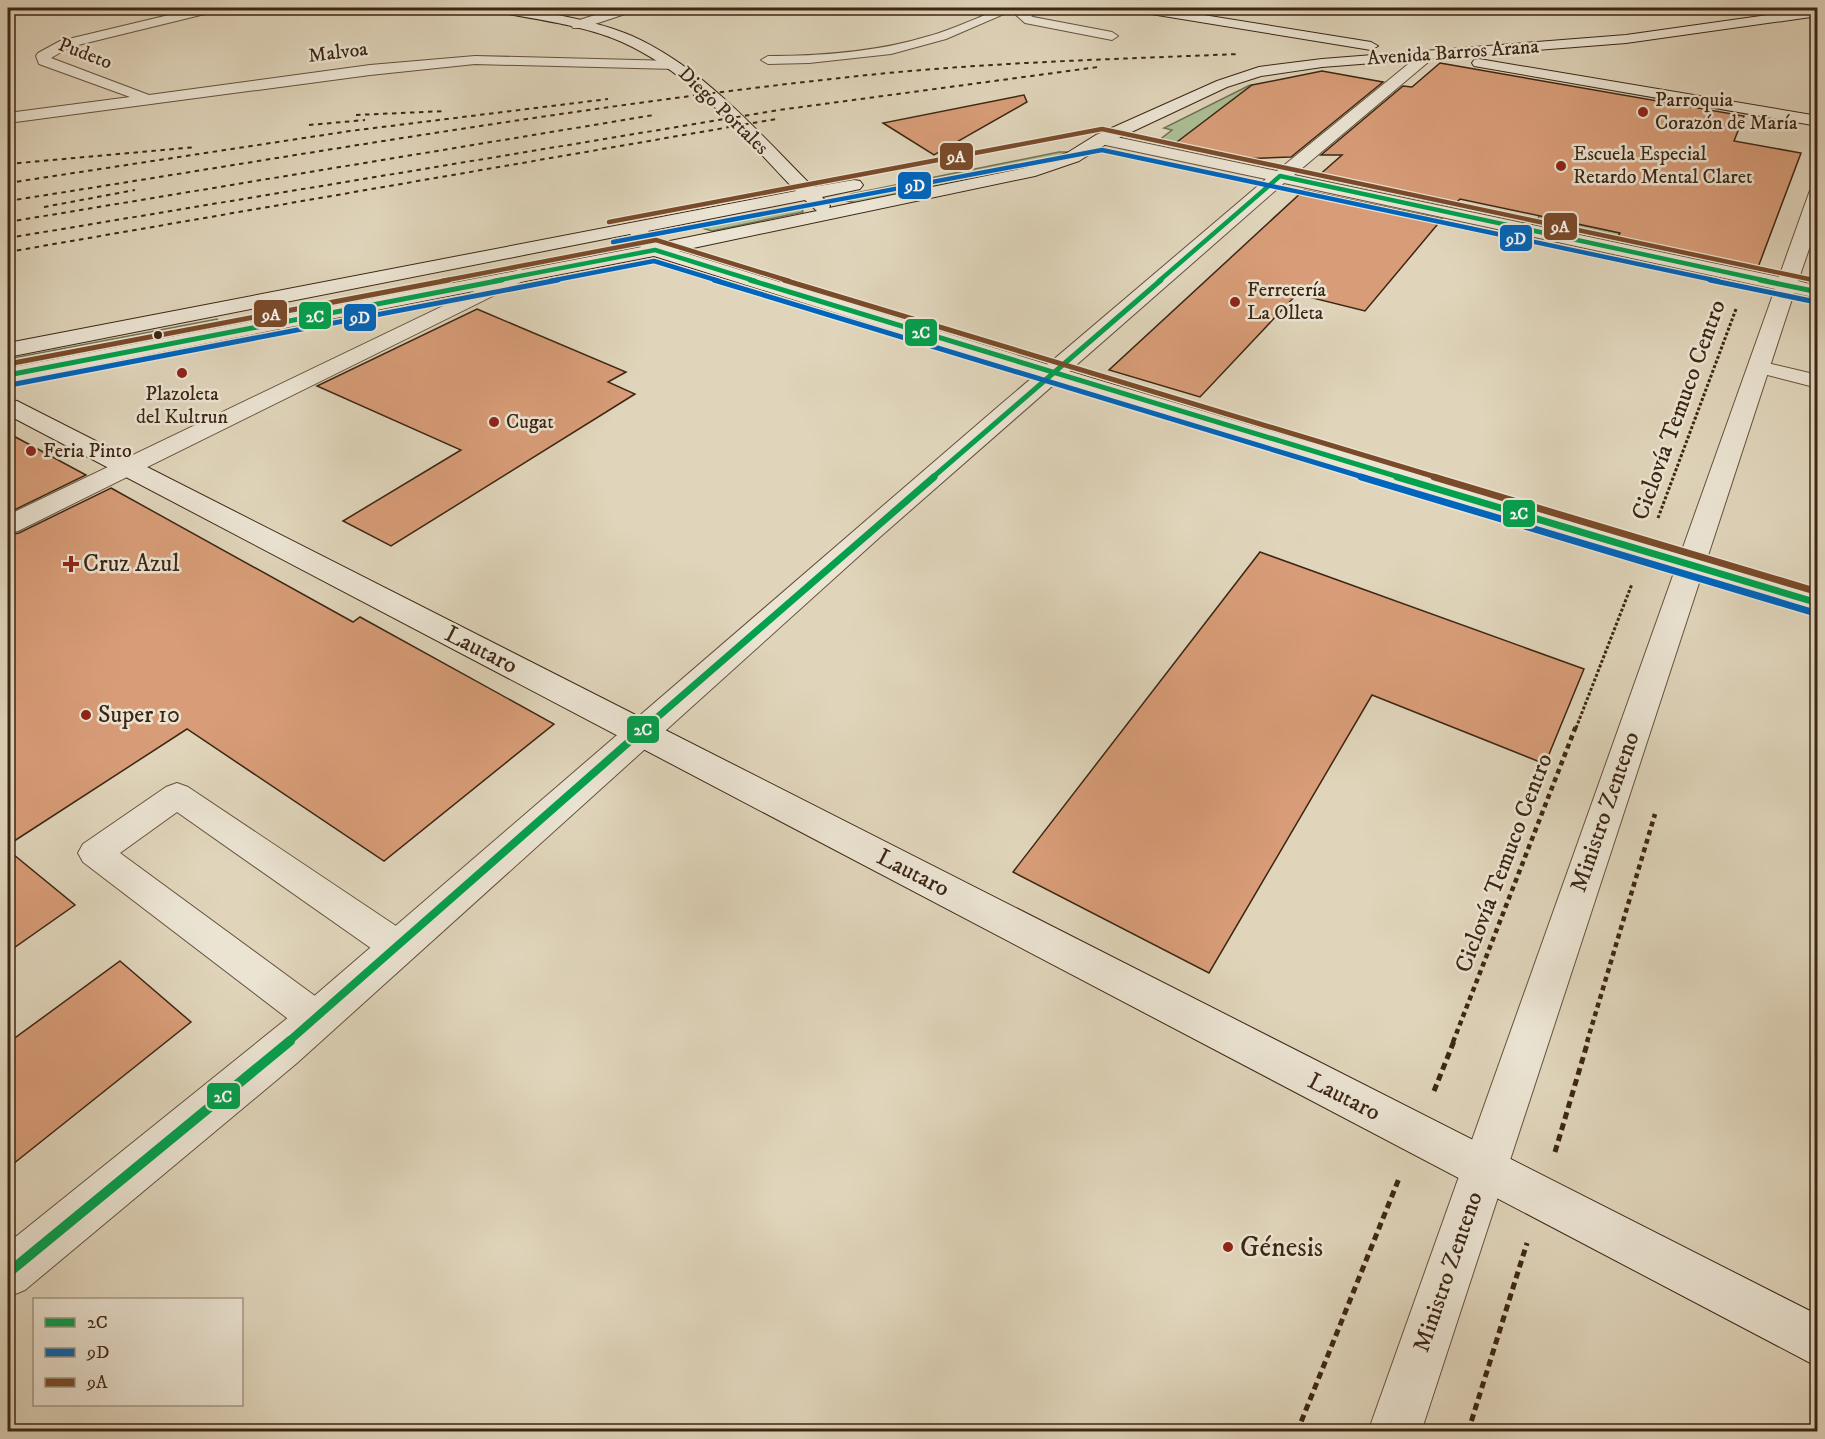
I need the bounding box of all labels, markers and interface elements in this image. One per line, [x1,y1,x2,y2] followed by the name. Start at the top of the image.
[55,32,115,76] street label: Pudeto
[1366,34,1540,71] street label: Avenida Barros Arana
[307,37,370,69] street label: Malvoa
[673,62,774,161] street label: Diego Portales
[1655,88,1798,136] place label: Parroquia Corazón de María
[1636,105,1650,119] marker: Parroquia Corazón de María
[939,142,974,171] line badge: 9A
[1573,142,1753,190] place label: Escuela Especial Retardo Mental Claret
[946,147,966,167] text: 9A
[1554,159,1568,173] marker: Escuela Especial Retardo Mental Claret
[897,171,932,200] line badge: 9D
[904,176,925,196] text: 9D
[1543,212,1578,241] line badge: 9A
[1550,217,1570,237] text: 9A
[1499,224,1533,252] line badge: 9D
[1505,229,1526,249] text: 9D
[1247,278,1326,326] place label: Ferretería La Olleta
[1228,295,1242,309] marker: Ferretería La Olleta
[1625,296,1733,524] street label: Ciclovía Temuco Centro
[253,299,288,328] line badge: 9A
[298,301,332,330] line badge: 2C
[343,303,377,332] line badge: 9D
[261,305,281,325] text: 9A
[306,307,324,327] text: 2C
[349,308,370,328] text: 9D
[904,318,938,347] line badge: 2C
[912,323,930,343] text: 2C
[152,329,164,341] unlabelled marker
[175,366,189,380] marker: Plazoleta del Kultrun
[136,382,229,430] place label: Plazoleta del Kultrun
[506,410,554,435] place label: Cugat
[487,415,501,429] marker: Cugat
[43,439,132,464] place label: Feria Pinto
[24,444,38,458] marker: Feria Pinto
[1502,499,1536,528] line badge: 2C
[1510,504,1528,524] text: 2C
[83,549,180,579] place label: Cruz Azul
[64,557,78,571] marker: Cruz Azul
[440,619,522,681] street label: Lautaro
[98,700,180,730] place label: Super 10
[79,708,93,722] marker: Super 10
[626,715,660,744] line badge: 2C
[634,720,652,740] text: 2C
[1563,728,1647,896] street label: Ministro Zenteno
[1448,749,1560,977] street label: Ciclovía Temuco Centro
[872,842,954,904] street label: Lautaro
[1303,1066,1385,1128] street label: Lautaro
[206,1082,241,1110] line badge: 2C
[214,1087,232,1107] text: 2C
[1406,1188,1490,1356] street label: Ministro Zenteno
[1240,1230,1323,1265] place label: Génesis
[1221,1240,1235,1254] marker: Génesis
[33,1298,243,1406] legend
[87,1312,108,1334] text: 2C
[86,1342,109,1364] text: 9D
[86,1372,108,1394] text: 9A

